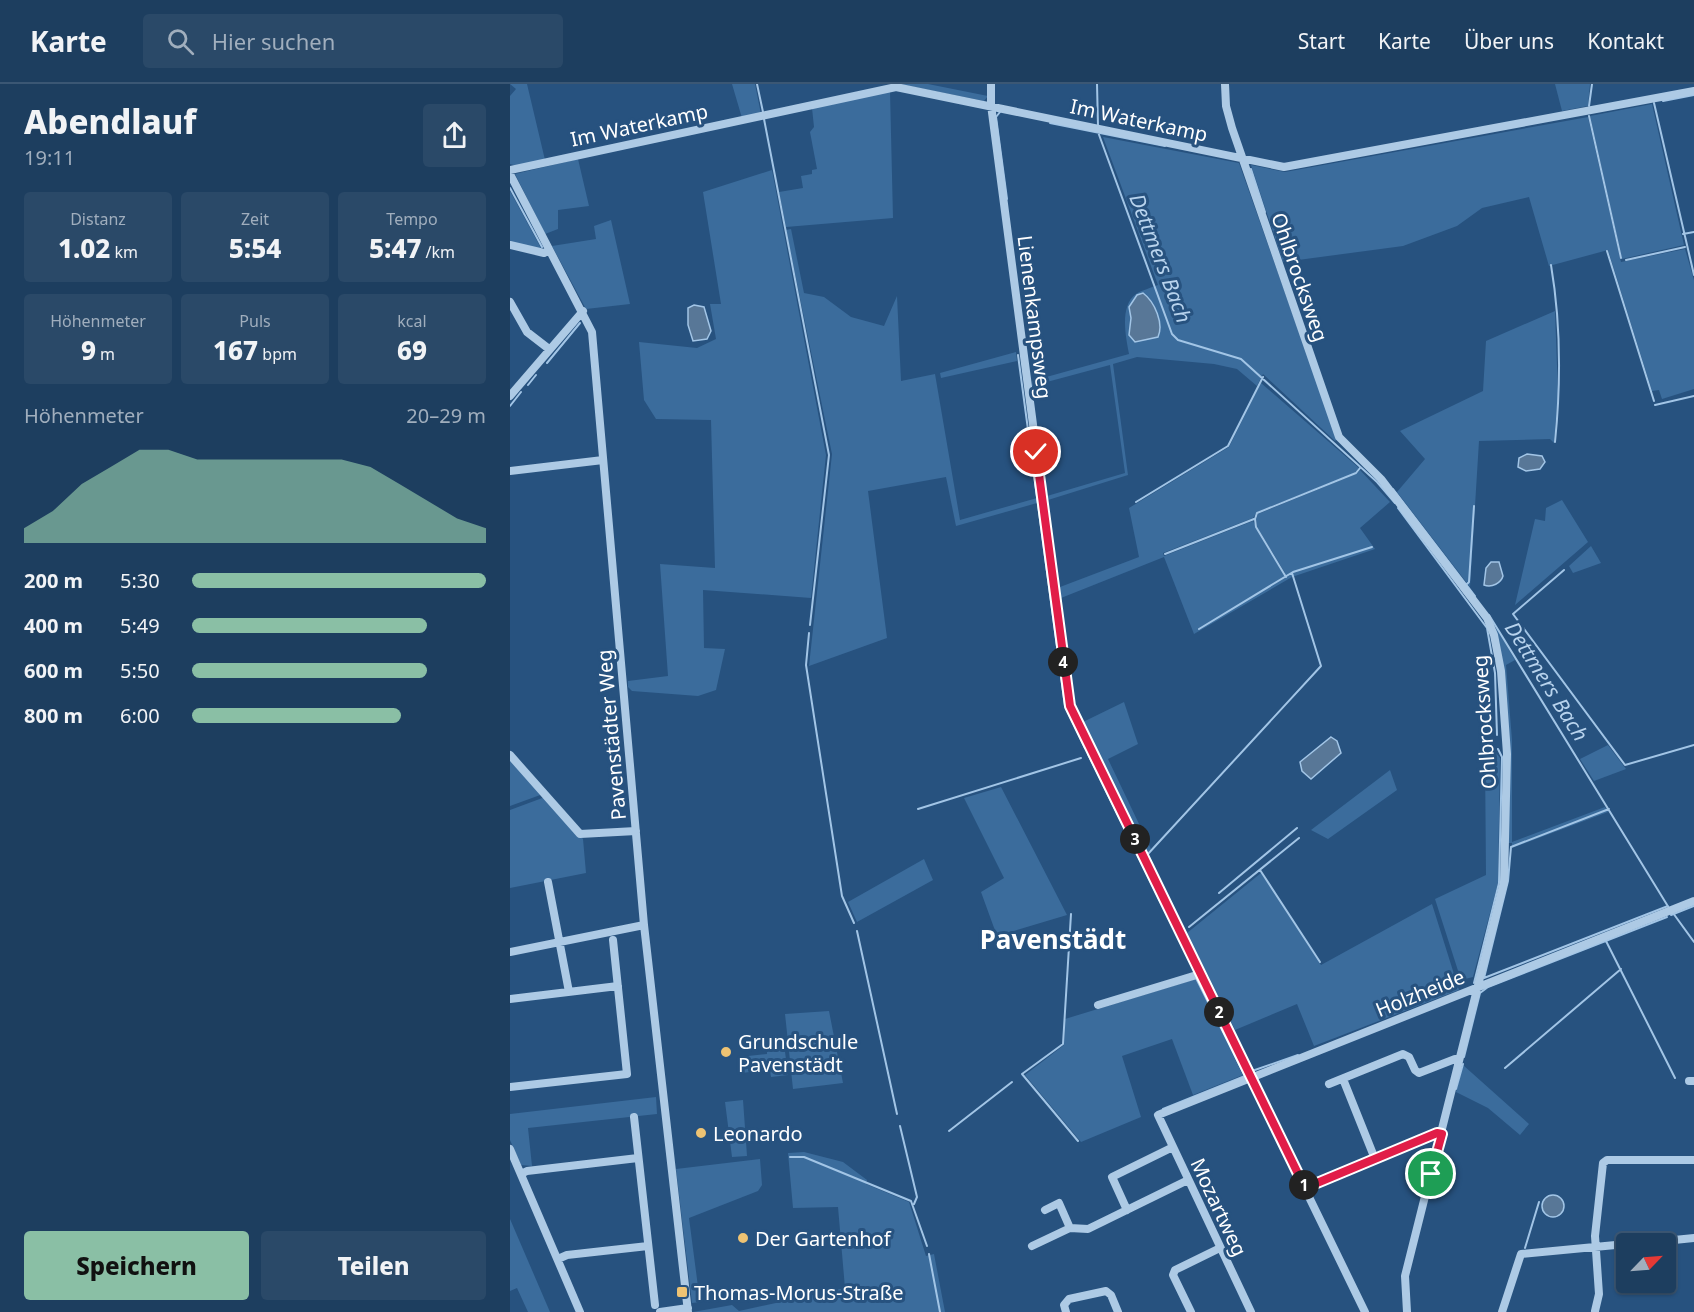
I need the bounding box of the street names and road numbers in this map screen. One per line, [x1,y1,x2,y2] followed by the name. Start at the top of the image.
[1068,92,1210,148] street label: Im Waterkamp
[568,97,710,153] street label: Im Waterkamp
[1265,209,1335,345] street label: Ohlbrocksweg
[1012,234,1058,400] street label: Lienenkampsweg
[590,649,632,821] street label: Pavenstädter Weg
[1466,654,1502,790] street label: Ohlbrocksweg
[1371,963,1469,1023] street label: Holzheide
[1184,1154,1254,1260] street label: Mozartweg

